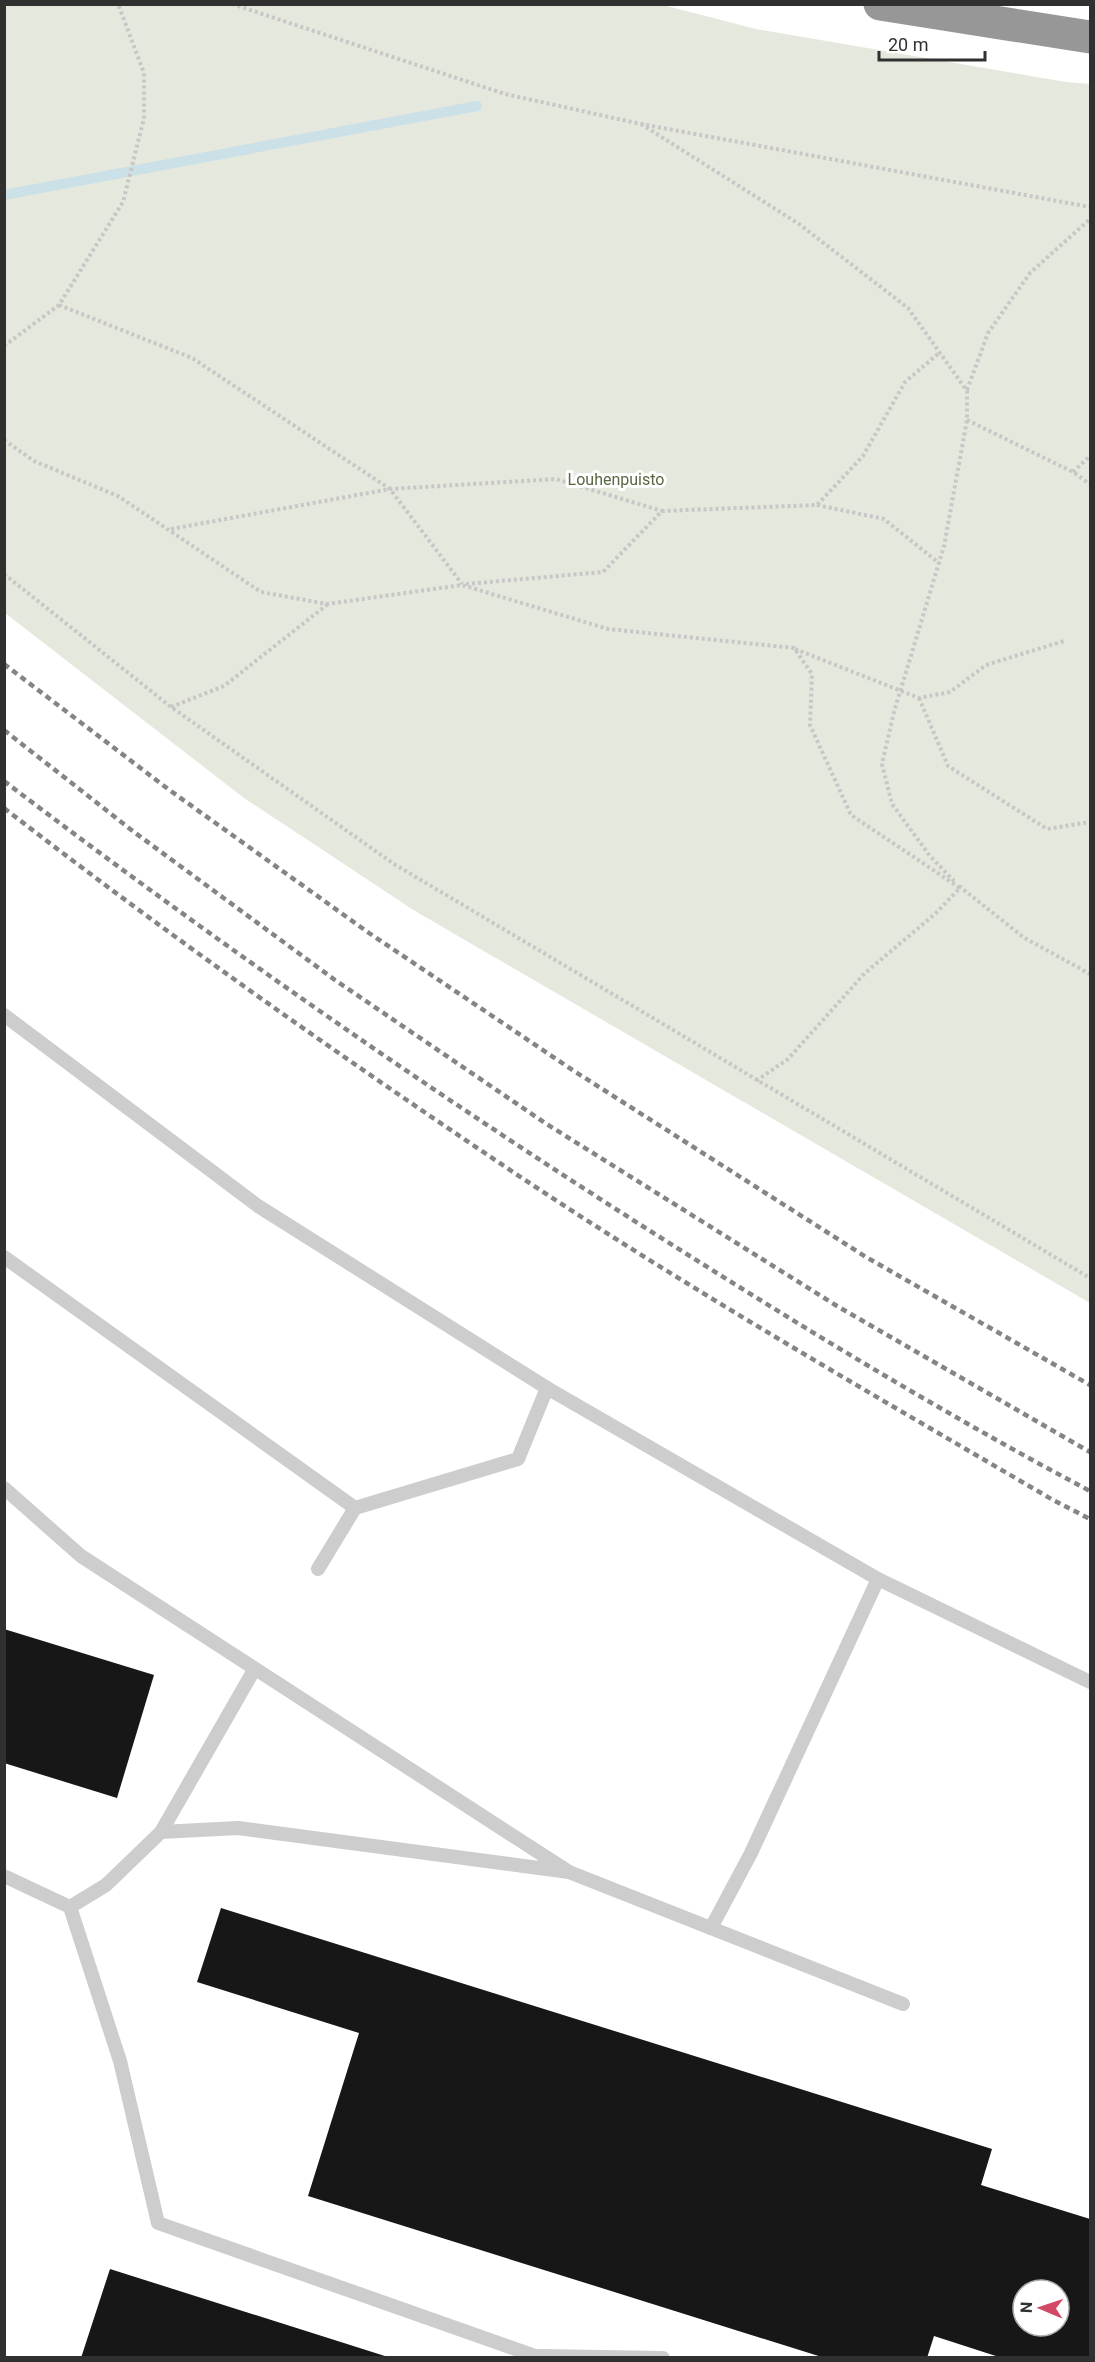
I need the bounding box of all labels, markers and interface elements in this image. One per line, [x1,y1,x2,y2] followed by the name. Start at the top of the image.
[879,24,986,62] scale bar
[888,34,928,55] text: 20 m
[568,470,664,489] park label: Louhenpuisto
[1011,2278,1071,2338] north arrow
[1017,2302,1036,2313] text: N

